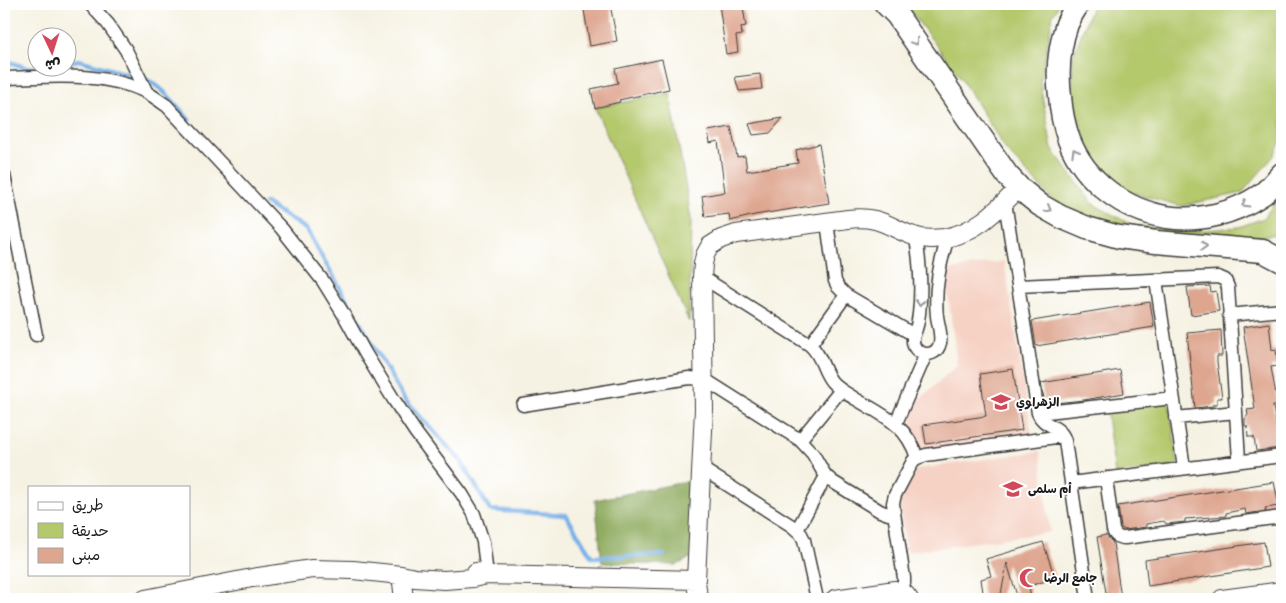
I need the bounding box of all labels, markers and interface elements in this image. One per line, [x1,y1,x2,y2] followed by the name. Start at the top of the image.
[28,28,78,78] north arrow
[909,37,919,46] one-way arrow
[45,55,61,73] text: ش
[1071,148,1081,157] one-way arrow
[1241,198,1250,208] one-way arrow
[1042,203,1051,213] one-way arrow
[1200,241,1208,252] one-way arrow
[914,300,925,308] one-way arrow
[990,391,1012,413] school or university icon: الزهراوي
[1016,395,1059,411] place label: الزهراوي
[1002,478,1024,500] school or university icon: أم سلمى
[1028,481,1072,498] place label: أم سلمى
[28,486,190,576] legend
[72,496,104,515] text: طريق
[72,522,109,541] text: حديقة
[72,546,100,565] text: مبنى
[1018,567,1040,589] mosque icon: جامع الرضا
[1044,571,1097,587] place label: جامع الرضا

